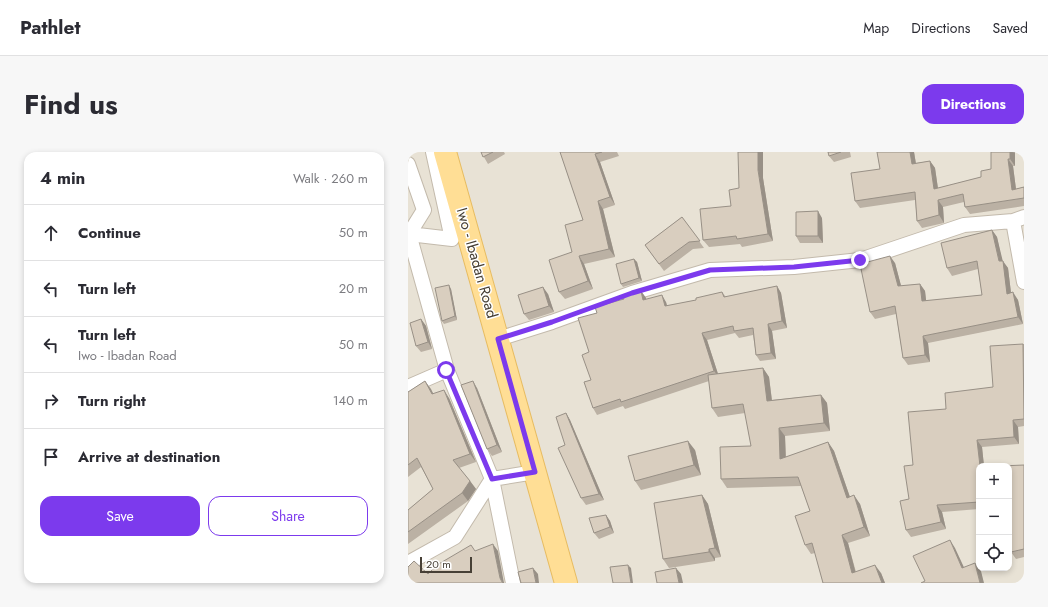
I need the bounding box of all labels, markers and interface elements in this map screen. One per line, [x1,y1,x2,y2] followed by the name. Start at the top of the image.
[20,14,80,41] text: Pathlet
[863,18,889,38] text: Map
[911,18,971,38] text: Directions
[993,18,1028,38] text: Saved
[24,84,118,125] text: Find us
[922,84,1024,124] button: Directions
[40,166,85,190] text: 4 min
[293,169,368,188] text: Walk · 260 m
[451,205,503,321] street label: Iwo - Ibadan Road
[40,222,62,244] icon: ahead
[78,222,141,244] text: Continue
[339,223,368,242] text: 50 m
[851,251,869,269] route end
[40,278,62,300] icon: left
[78,278,136,300] text: Turn left
[339,279,368,298] text: 20 m
[78,324,136,346] text: Turn left
[40,334,62,356] icon: left
[339,335,368,354] text: 50 m
[78,346,177,365] text: Iwo - Ibadan Road
[437,361,455,379] route start
[40,390,62,412] icon: right
[78,390,146,412] text: Turn right
[333,391,368,410] text: 140 m
[40,446,62,468] icon: arrive
[78,446,220,468] text: Arrive at destination
[976,463,1012,571] map controls
[976,463,1012,499] button: +
[40,496,200,536] button: Save
[208,496,368,536] button: Share
[976,499,1012,535] button: −
[976,535,1012,571] button: locate
[420,555,472,574] scale bar
[426,556,451,572] text: 20 m

